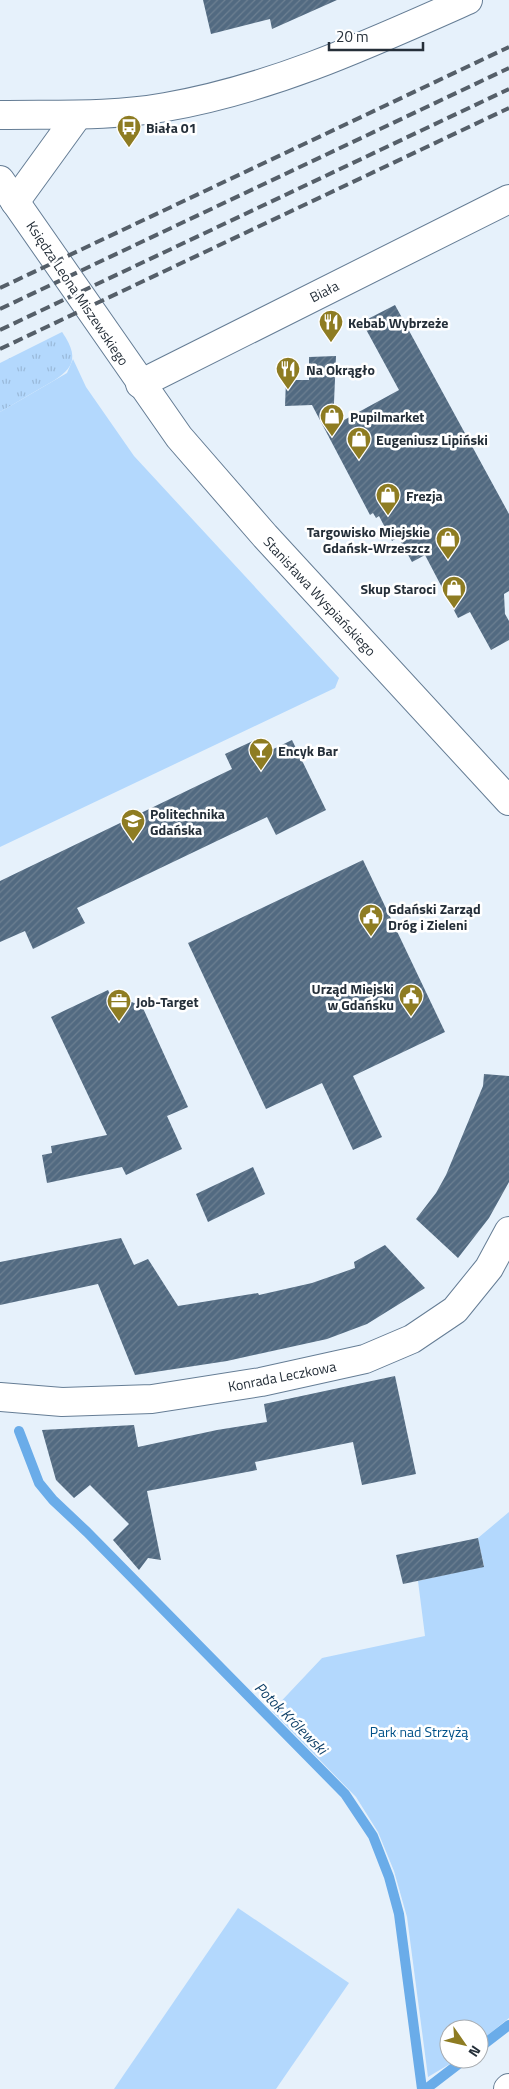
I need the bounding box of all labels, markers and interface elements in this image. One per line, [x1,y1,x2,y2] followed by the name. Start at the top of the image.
[329,20,423,52] scale bar
[336,25,369,48] text: 20 m
[116,114,142,148] bus stop icon: Biała 01
[146,117,197,138] place label: Biała 01
[22,216,134,370] street label: Księdza Leona Miszewskiego
[306,275,342,307] street label: Biała
[318,309,344,343] restaurant icon: Kebab Wybrzeże
[348,312,449,333] place label: Kebab Wybrzeże
[275,356,301,390] restaurant icon: Na Okrągło
[306,359,375,380] place label: Na Okrągło
[319,403,345,437] shop icon: Pupilmarket
[350,406,424,427] place label: Pupilmarket
[346,426,372,460] shop icon: Eugeniusz Lipiński
[376,429,488,450] place label: Eugeniusz Lipiński
[375,482,401,516] shop icon: Frezja
[406,485,443,506] place label: Frezja
[307,521,430,558] place label: Targowisko Miejskie Gdańsk-Wrzeszcz
[435,526,461,560] shop icon: Targowisko Miejskie Gdańsk-Wrzeszcz
[259,531,381,661] street label: Stanisława Wyspiańskiego
[441,575,467,609] shop icon: Skup Staroci
[360,578,436,599] place label: Skup Staroci
[248,737,274,771] bar icon: Encyk Bar
[278,740,338,761] place label: Encyk Bar
[150,803,225,840] place label: Politechnika Gdańska
[120,808,146,842] school or university icon: Politechnika Gdańska
[388,898,481,935] place label: Gdański Zarząd Dróg i Zieleni
[358,903,384,937] public building icon: Gdański Zarząd Dróg i Zieleni
[312,978,394,1015] place label: Urząd Miejski w Gdańsku
[398,983,424,1017] public building icon: Urząd Miejski w Gdańsku
[106,988,132,1022] office icon: Job-Target
[136,991,199,1012] place label: Job-Target
[226,1355,338,1397] street label: Konrada Leczkowa
[249,1676,334,1761] water label: Potok Królewski
[370,1721,468,1742] park label: Park nad Strzyżą
[439,2019,489,2069] north arrow
[464,2042,487,2061] text: N

